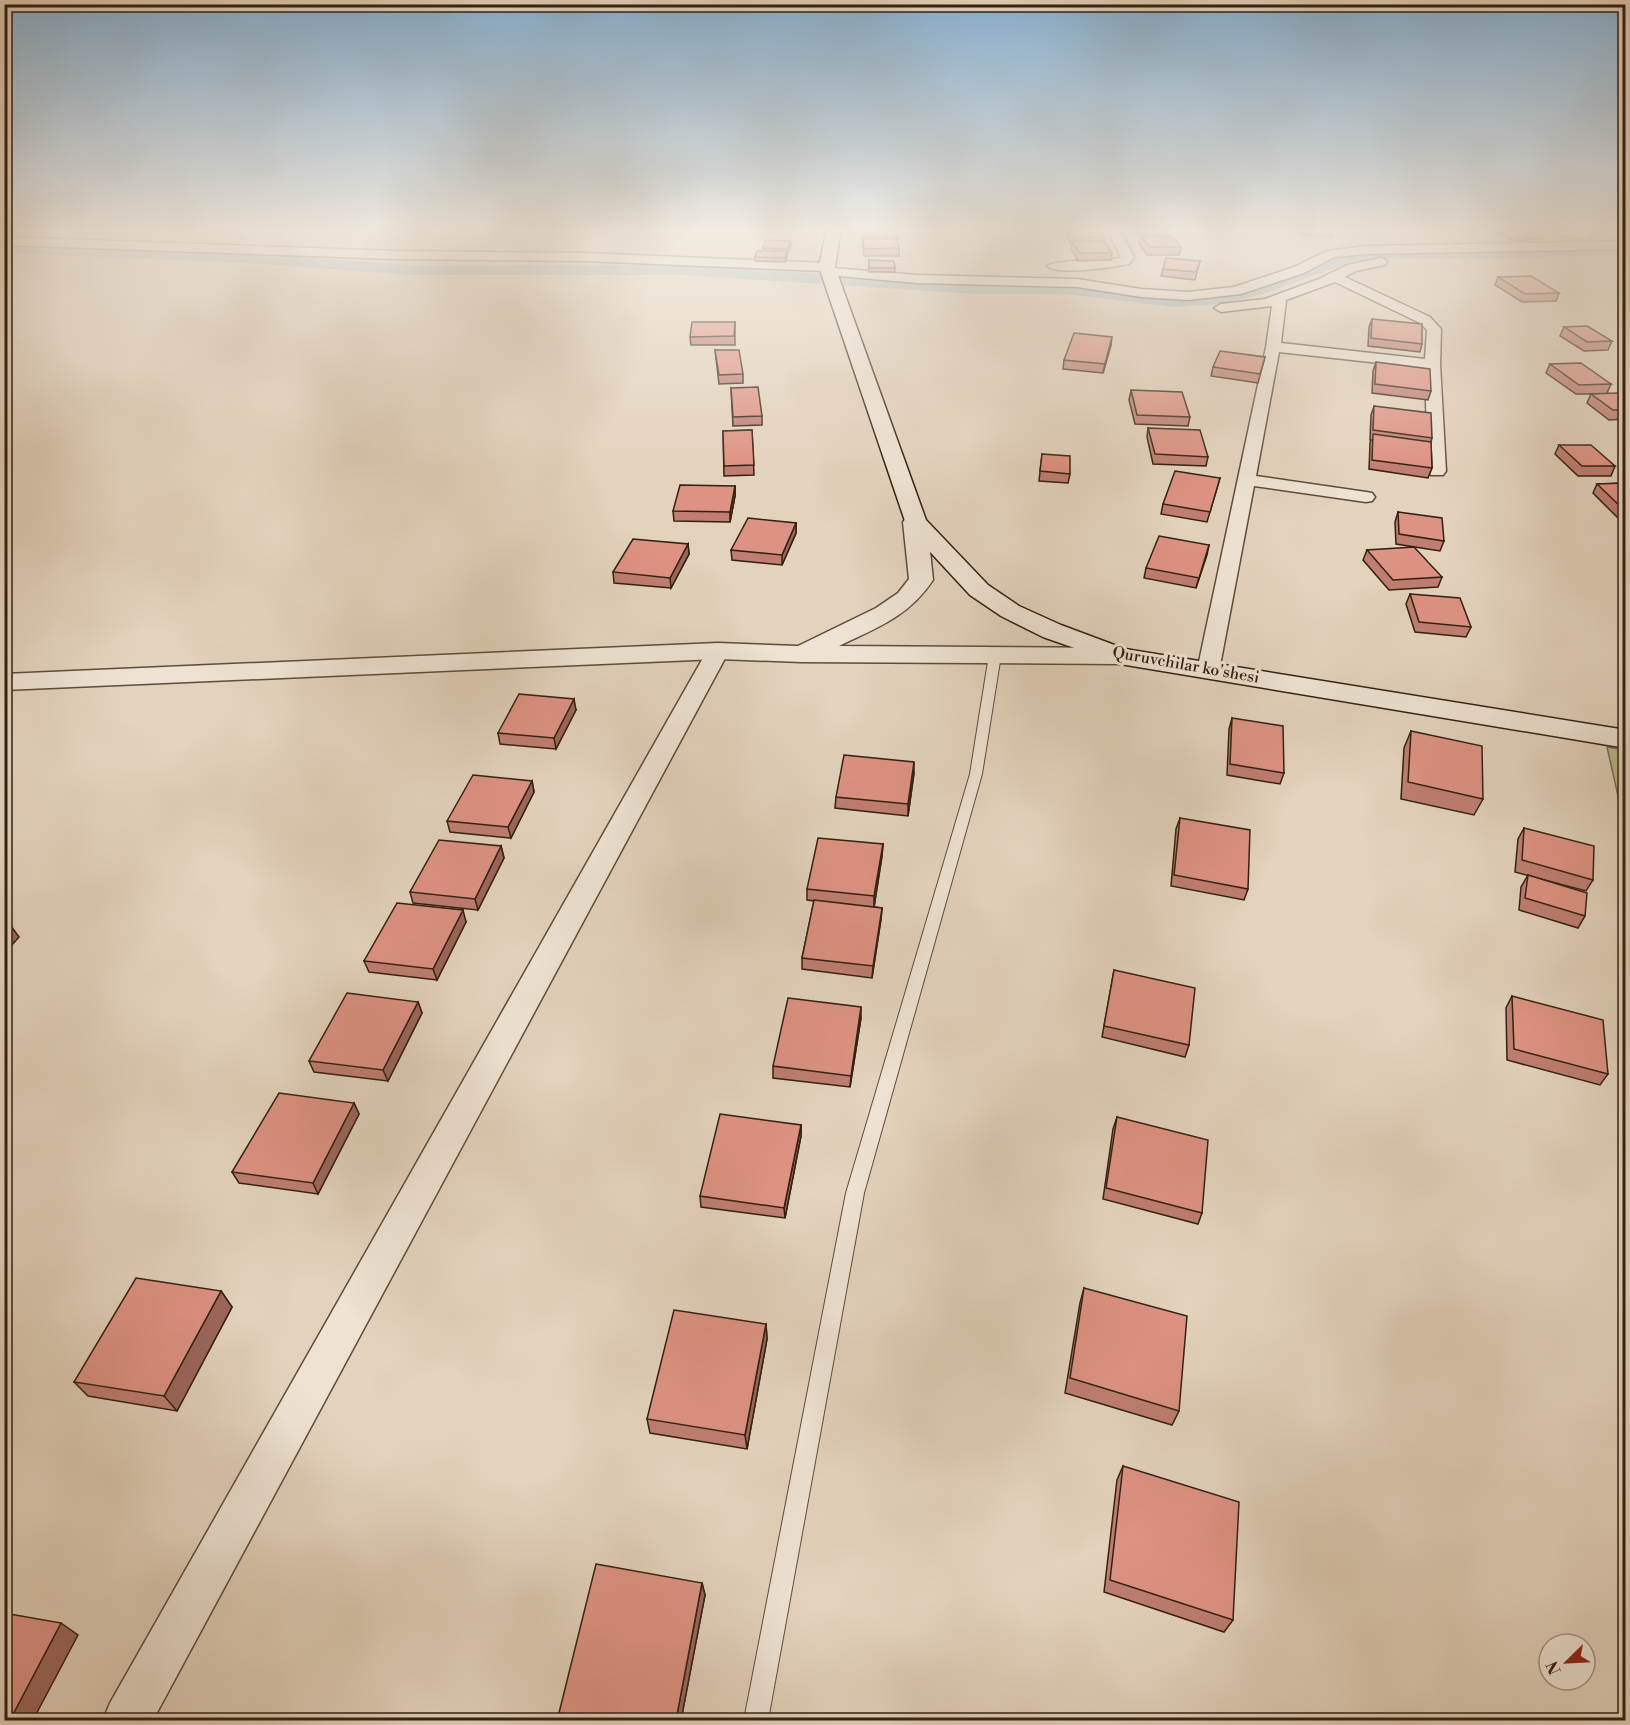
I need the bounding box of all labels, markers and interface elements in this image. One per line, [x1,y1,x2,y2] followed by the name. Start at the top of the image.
[1111,642,1261,688] street label: Quruvchilar ko'shesi
[1537,1632,1597,1692] north arrow
[1542,1658,1566,1678] text: N

